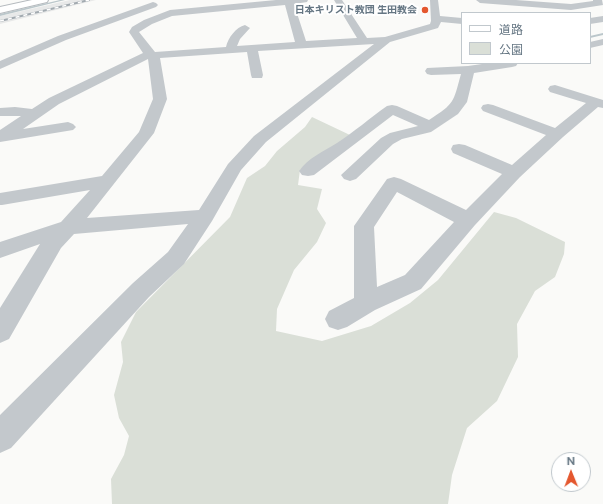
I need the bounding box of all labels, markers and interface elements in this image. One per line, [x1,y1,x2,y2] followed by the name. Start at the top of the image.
[295,4,417,16] place label: 日本キリスト教団 生田教会
[420,5,430,15] marker: 日本キリスト教団 生田教会
[461,12,591,64] legend
[499,23,523,37] text: 道路
[499,43,523,57] text: 公園
[551,452,591,492] north arrow
[566,455,575,467] text: N

